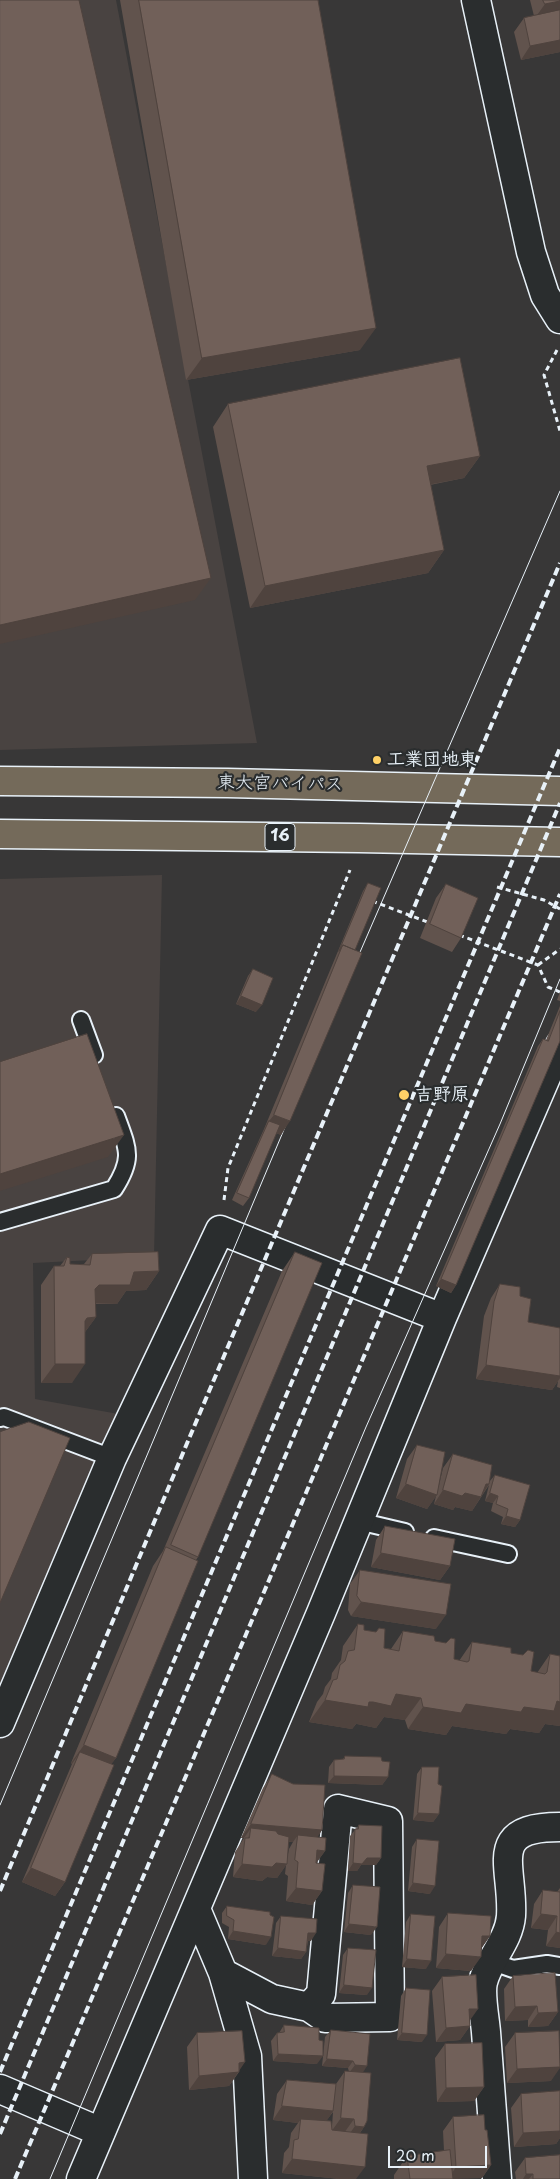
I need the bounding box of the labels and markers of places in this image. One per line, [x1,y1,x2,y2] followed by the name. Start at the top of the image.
[387,749,477,771] place label: 工業団地東
[371,754,383,766] marker: 工業団地東
[415,1084,469,1106] place label: 吉野原
[397,1088,411,1102] marker: 吉野原

